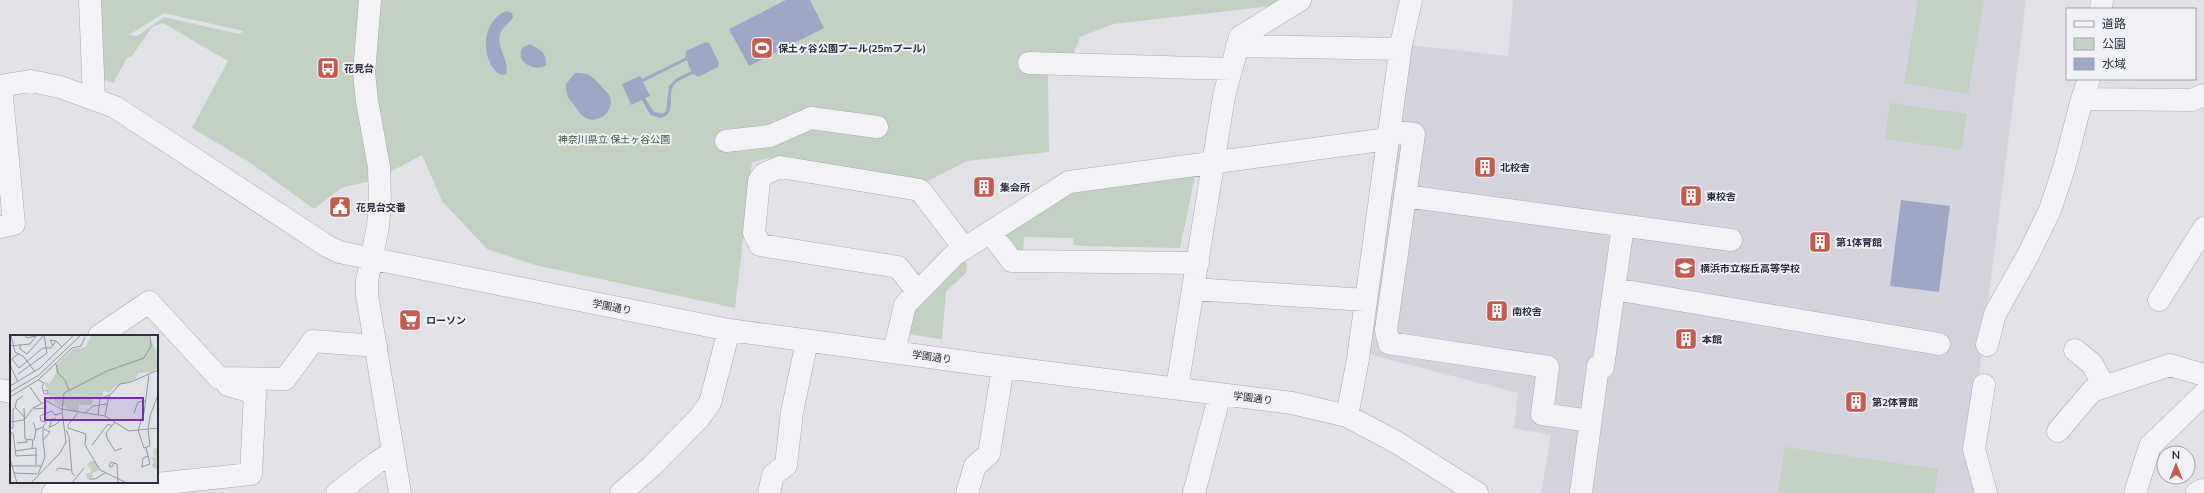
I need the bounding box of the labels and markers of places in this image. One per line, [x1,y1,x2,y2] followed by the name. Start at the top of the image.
[749,35,775,61] sports icon: 保土ヶ谷公園プール(25mプール)
[778,42,926,55] place label: 保土ヶ谷公園プール(25mプール)
[315,55,341,81] bus stop icon: 花見台
[344,62,374,75] place label: 花見台
[1472,154,1498,180] building icon: 北校舎
[1500,161,1530,174] place label: 北校舎
[971,174,997,200] building icon: 集会所
[999,181,1030,194] place label: 集会所
[1678,183,1704,209] building icon: 東校舎
[1706,190,1736,203] place label: 東校舎
[327,194,353,220] public building icon: 花見台交番
[356,201,406,214] place label: 花見台交番
[1807,229,1833,255] building icon: 第1体育館
[1836,236,1882,249] place label: 第1体育館
[1672,255,1698,281] school or university icon: 横浜市立桜丘高等学校
[1700,262,1800,275] place label: 横浜市立桜丘高等学校
[1484,298,1510,324] building icon: 南校舎
[1512,305,1542,318] place label: 南校舎
[397,307,423,333] supermarket icon: ローソン
[426,314,466,327] place label: ローソン
[1673,326,1699,352] building icon: 本館
[1701,333,1722,346] place label: 本館
[1843,389,1869,415] building icon: 第2体育館
[1872,396,1918,409] place label: 第2体育館

